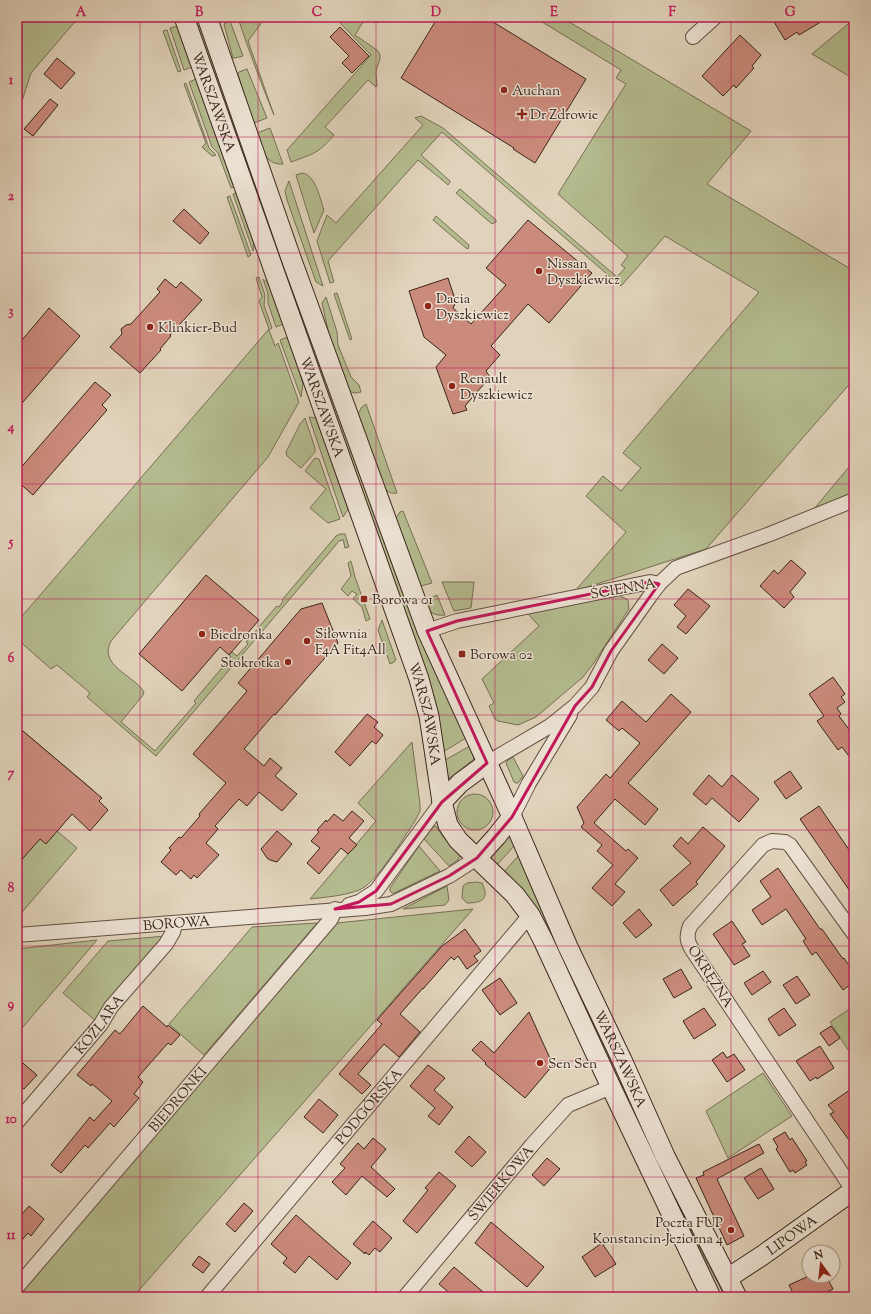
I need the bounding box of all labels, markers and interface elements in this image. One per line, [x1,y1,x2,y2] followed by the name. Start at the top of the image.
[76,4,87,22] text: A
[195,4,204,22] text: B
[312,4,322,22] text: C
[431,4,441,22] text: D
[550,4,558,22] text: E
[668,4,676,22] text: F
[785,4,796,22] text: G
[185,49,240,156] street label: WARSZAWSKA
[9,72,14,90] text: 1
[512,82,560,102] place label: Auchan
[499,85,509,95] marker: Auchan
[530,106,598,126] place label: Dr Zdrowie
[517,109,527,119] marker: Dr Zdrowie
[8,188,15,206] text: 2
[547,255,620,291] place label: Nissan Dyszkiewicz
[534,266,544,276] marker: Nissan Dyszkiewicz
[436,290,509,326] place label: Dacia Dyszkiewicz
[423,301,433,311] marker: Dacia Dyszkiewicz
[8,303,14,321] text: 3
[158,319,237,339] place label: Klinkier-Bud
[145,322,155,332] marker: Klinkier-Bud
[294,355,348,461] street label: WARSZAWSKA
[460,370,533,406] place label: Renault Dyszkiewicz
[447,381,457,391] marker: Renault Dyszkiewicz
[7,419,15,437] text: 4
[8,534,14,552] text: 5
[589,574,658,606] street label: ŚCIENNA
[372,591,433,611] place label: Borowa 01
[359,594,369,604] marker: Borowa 01
[315,625,386,661] place label: Siłownia F4A Fit4All
[210,626,273,646] place label: Biedronka
[197,629,207,639] marker: Biedronka
[302,636,312,646] marker: Siłownia F4A Fit4All
[470,646,533,666] place label: Borowa 02
[457,649,467,659] marker: Borowa 02
[8,650,15,668] text: 6
[220,654,281,674] place label: Stokrotka
[283,657,293,667] marker: Stokrotka
[402,660,444,768] street label: WARSZAWSKA
[8,765,15,783] text: 7
[8,880,15,898] text: 8
[142,912,211,937] street label: BOROWA
[682,942,737,1013] street label: OKRĘŻNA
[71,990,130,1059] street label: KOŹLARA
[8,996,15,1014] text: 9
[588,1008,651,1112] street label: WARSZAWSKA
[548,1055,597,1075] place label: Sen Sen
[535,1058,545,1068] marker: Sen Sen
[145,1063,213,1137] street label: BIEDRONKI
[332,1065,408,1150] street label: PODGÓRSKA
[5,1111,17,1129] text: 10
[465,1141,540,1226] street label: ŚWIERKOWA
[764,1211,822,1261] street label: LIPOWA
[592,1214,723,1250] place label: Poczta FUP Konstancin-Jeziorna 4
[726,1225,736,1235] marker: Poczta FUP Konstancin-Jeziorna 4
[7,1227,16,1245] text: 11
[801,1244,841,1284] north arrow
[811,1246,825,1264] text: N

